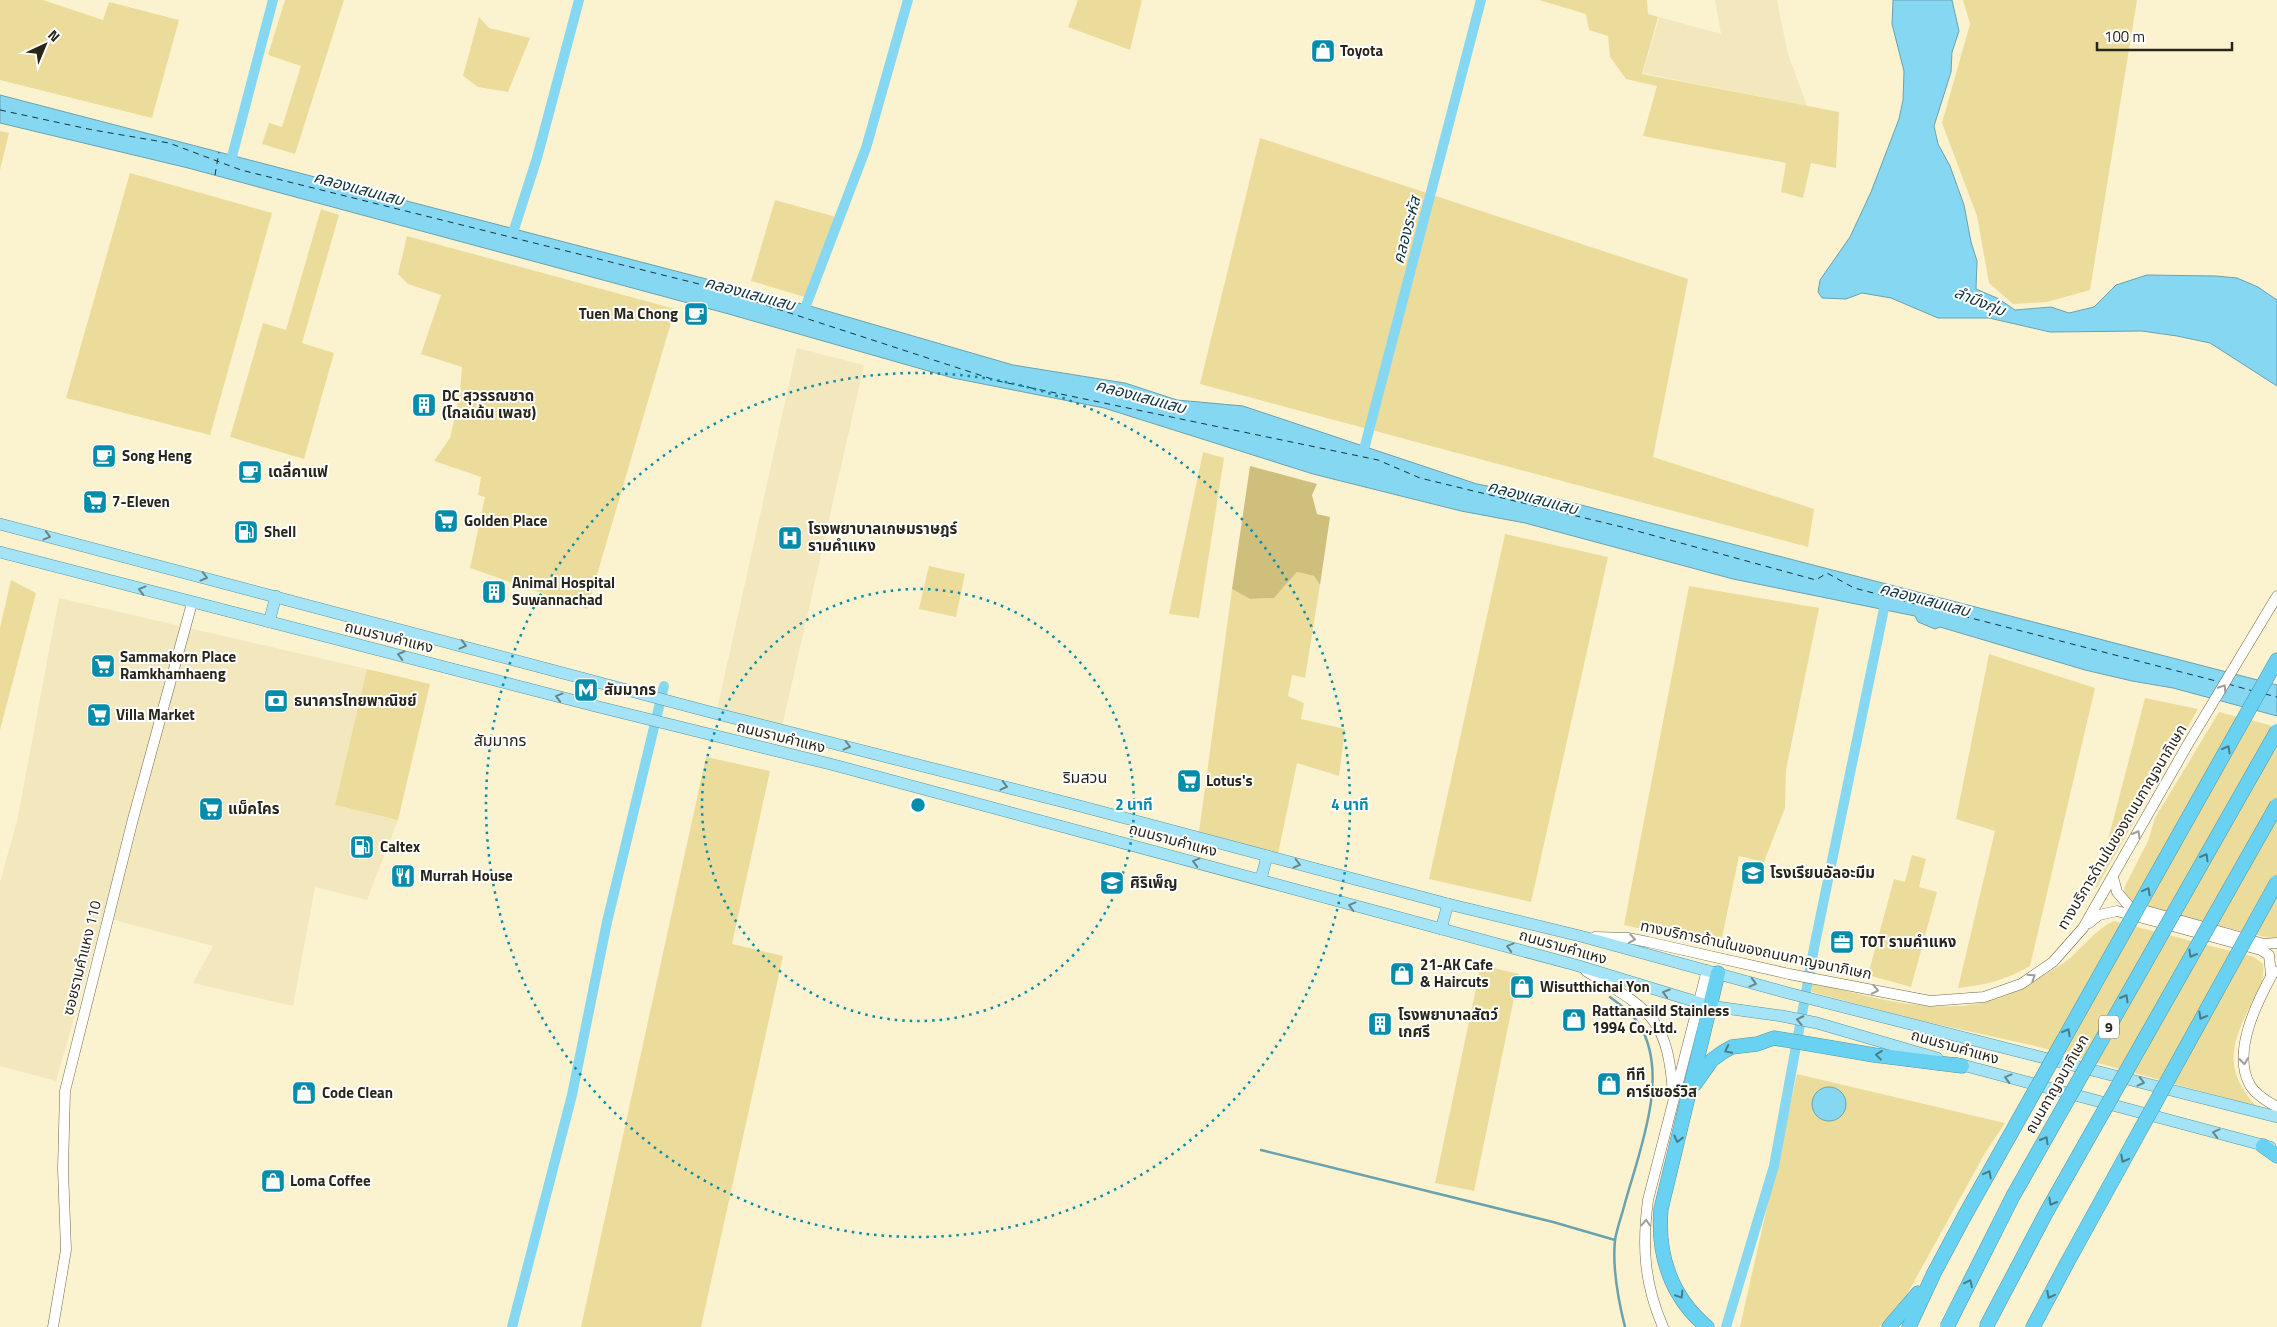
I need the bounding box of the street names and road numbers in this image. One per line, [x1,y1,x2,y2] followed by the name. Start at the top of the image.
[342,614,436,659] street label: ถนนรามคำแหง
[734,714,828,759] street label: ถนนรามคำแหง
[2051,720,2192,934] street label: ทางบริการด้านในของถนนกาญจนาภิเษก
[1126,817,1220,862] street label: ถนนรามคำแหง
[56,898,107,1018] street label: ซอยรามคำแหง 110
[1638,914,1874,985] street label: ทางบริการด้านในของถนนกาญจนาภิเษก
[1516,923,1610,970] street label: ถนนรามคำแหง
[2099,1016,2119,1038] road number: 9
[1908,1023,2002,1070] street label: ถนนรามคำแหง
[2019,1030,2094,1138] street label: ถนนกาญจนาภิเษก

